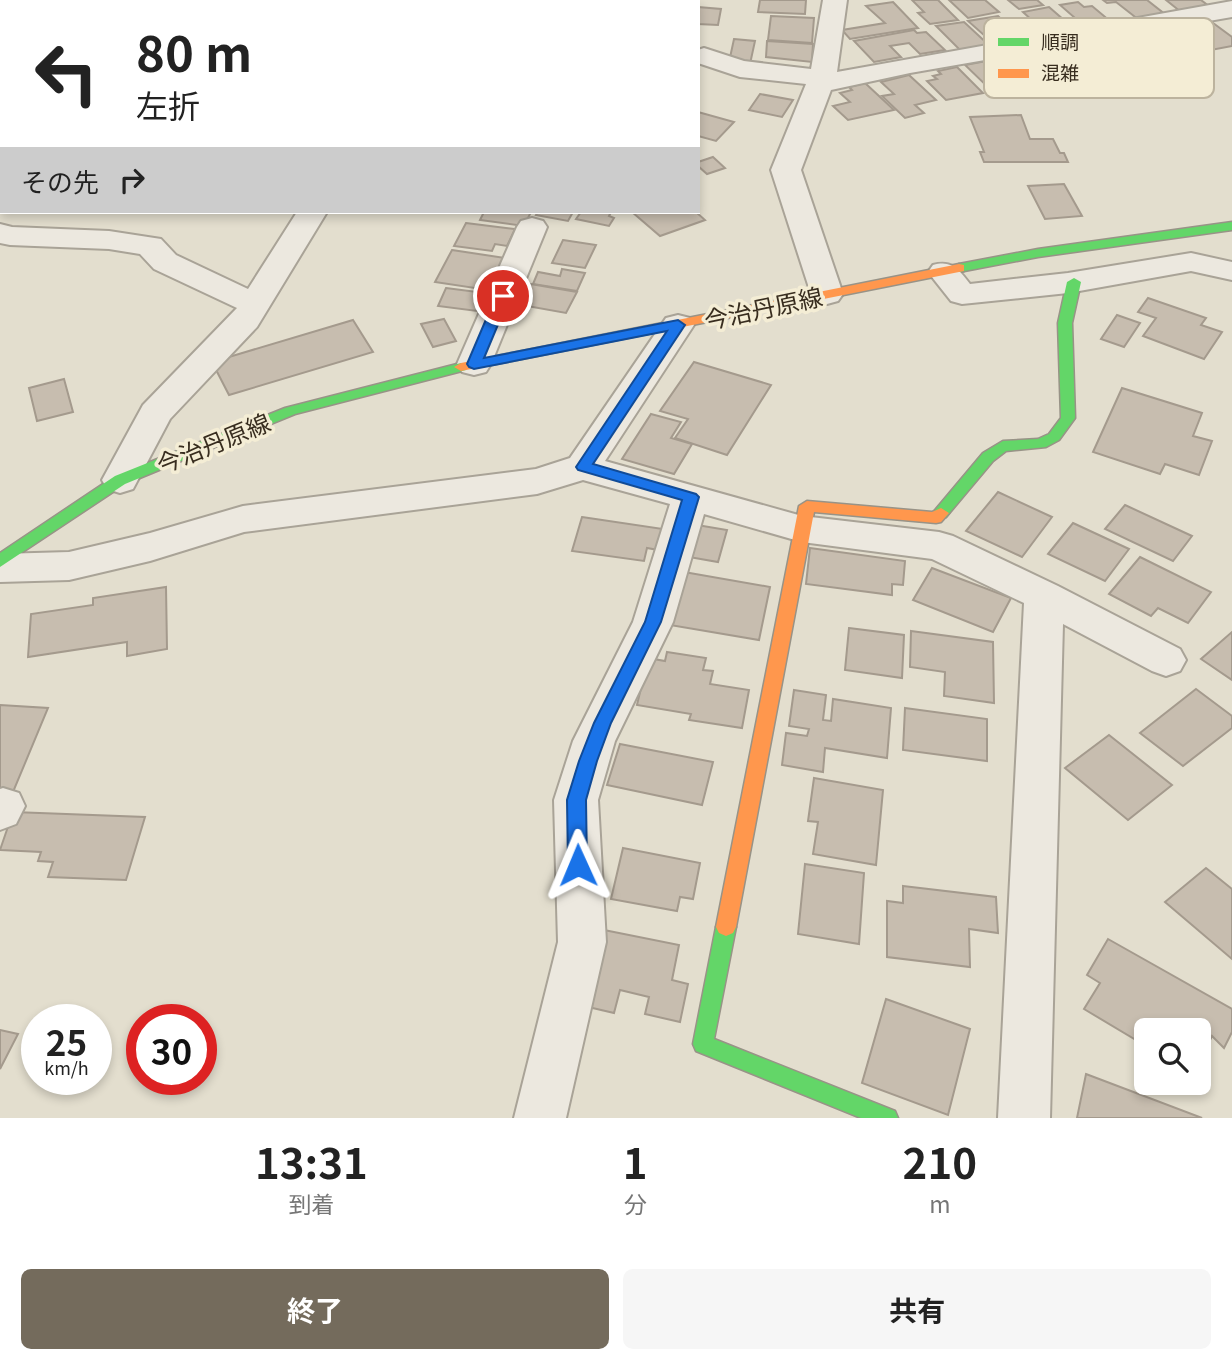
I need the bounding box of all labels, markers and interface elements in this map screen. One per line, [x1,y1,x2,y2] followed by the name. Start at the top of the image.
[136,15,252,86] text: 80 m
[984,18,1214,98] legend
[1041,27,1079,54] text: 順調
[21,28,112,119] icon: left
[1041,58,1079,85] text: 混雑
[136,81,200,127] text: 左折
[113,161,151,199] icon: right
[21,162,99,199] text: その先
[473,266,533,326] pin
[484,277,522,315] icon: arrive
[701,277,825,337] street label: 今治丹原線
[151,403,275,481] street label: 今治丹原線
[541,828,615,902] position arrow
[126,1004,217,1095] speed limit sign: 30
[46,1015,87,1066] text: 25
[1134,1018,1211,1095] map controls
[1134,1018,1211,1095] button: search
[44,1054,89,1080] text: km/h
[255,1130,368,1191] text: 13:31
[623,1130,648,1191] text: 1
[903,1130,977,1191] text: 210
[288,1186,334,1220] text: 到着
[624,1186,647,1220] text: 分
[929,1186,950,1220] text: m
[21,1269,609,1349] button: 終了
[623,1269,1211,1349] button: 共有

